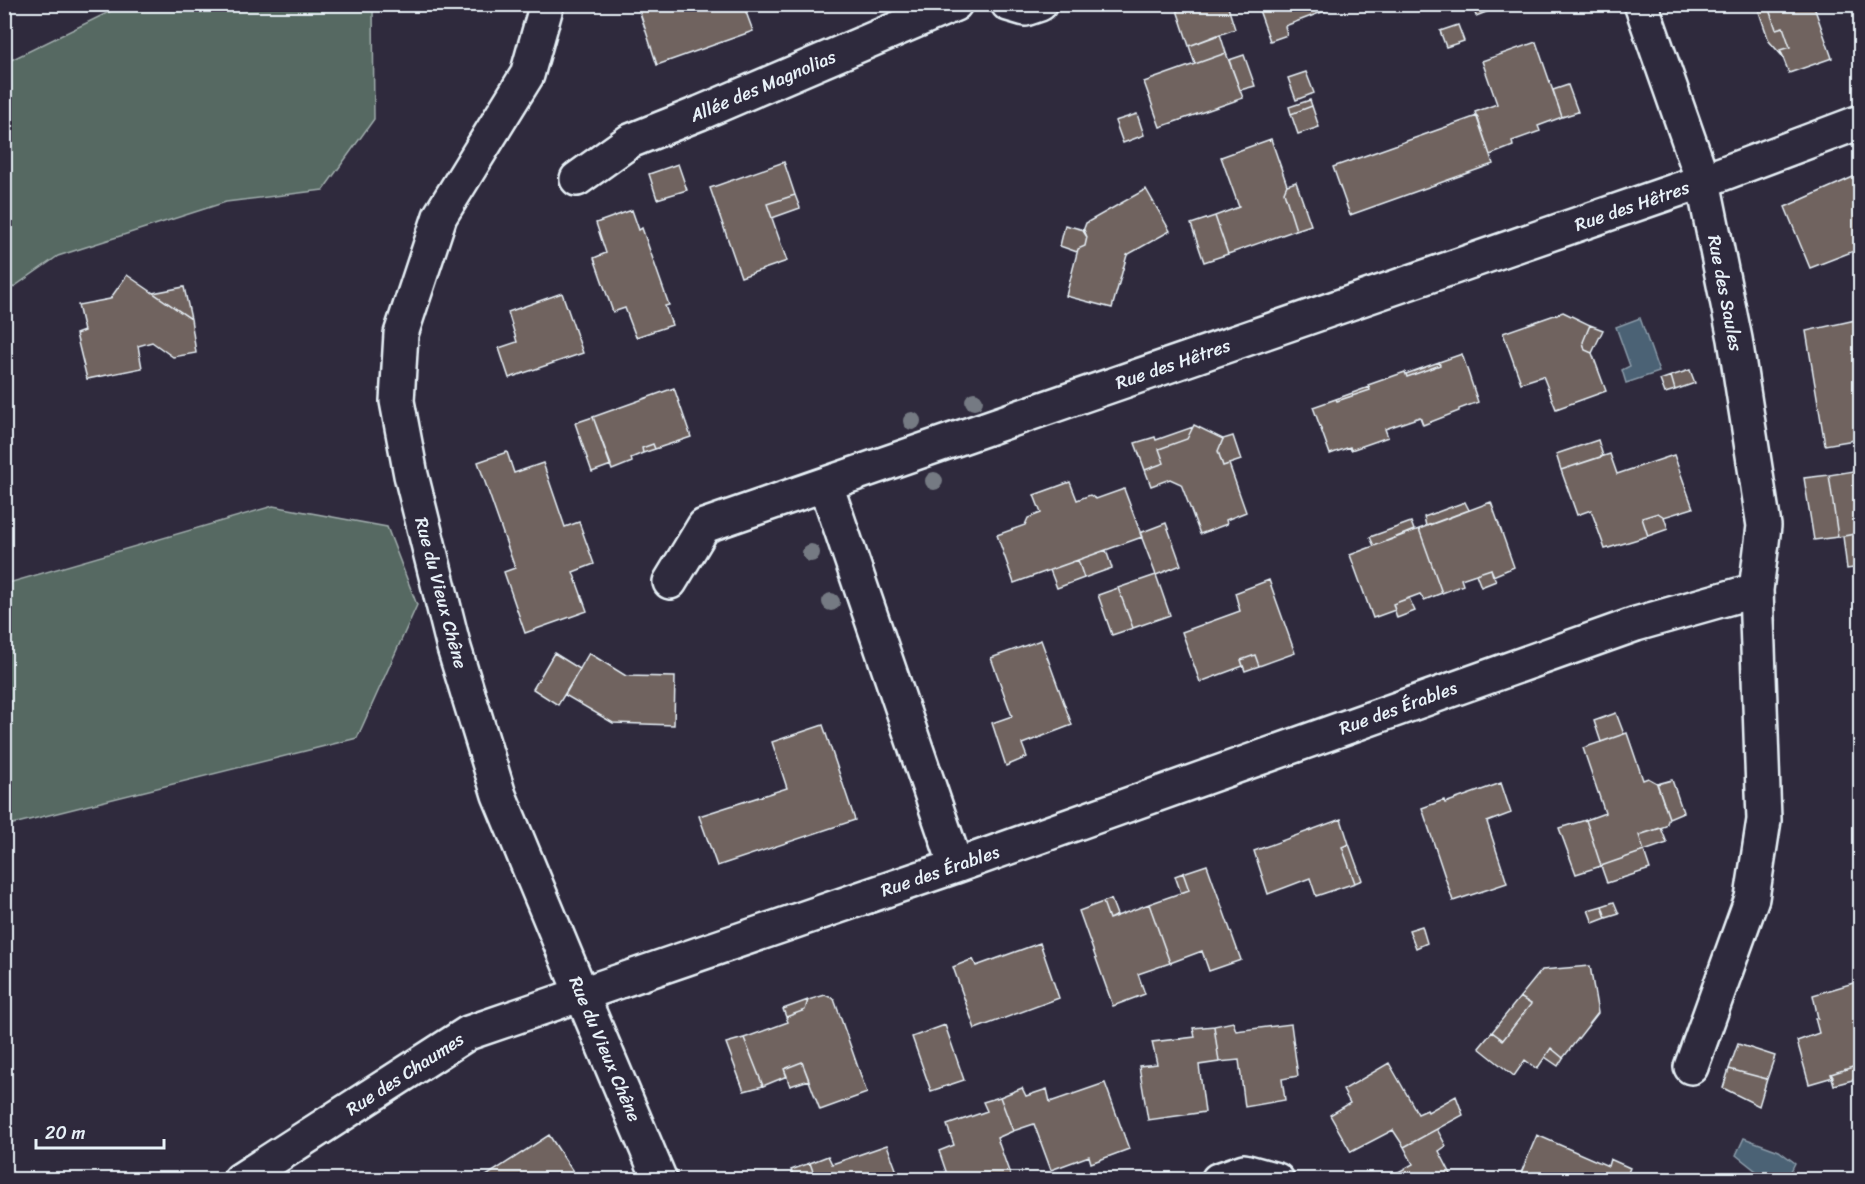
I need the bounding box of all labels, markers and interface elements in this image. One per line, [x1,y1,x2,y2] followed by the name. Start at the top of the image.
[684,40,842,132] street label: Allée des Magnolias
[1570,171,1695,241] street label: Rue des Hêtres
[1698,232,1752,355] street label: Rue des Saules
[1111,329,1236,399] street label: Rue des Hêtres
[405,514,477,672] street label: Rue du Vieux Chêne
[1334,672,1462,744] street label: Rue des Érables
[876,836,1004,906] street label: Rue des Érables
[560,971,650,1127] street label: Rue du Vieux Chêne
[339,1023,471,1124] street label: Rue des Chaumes
[36,1112,164,1150] scale bar
[45,1117,85,1149] text: 20 m

